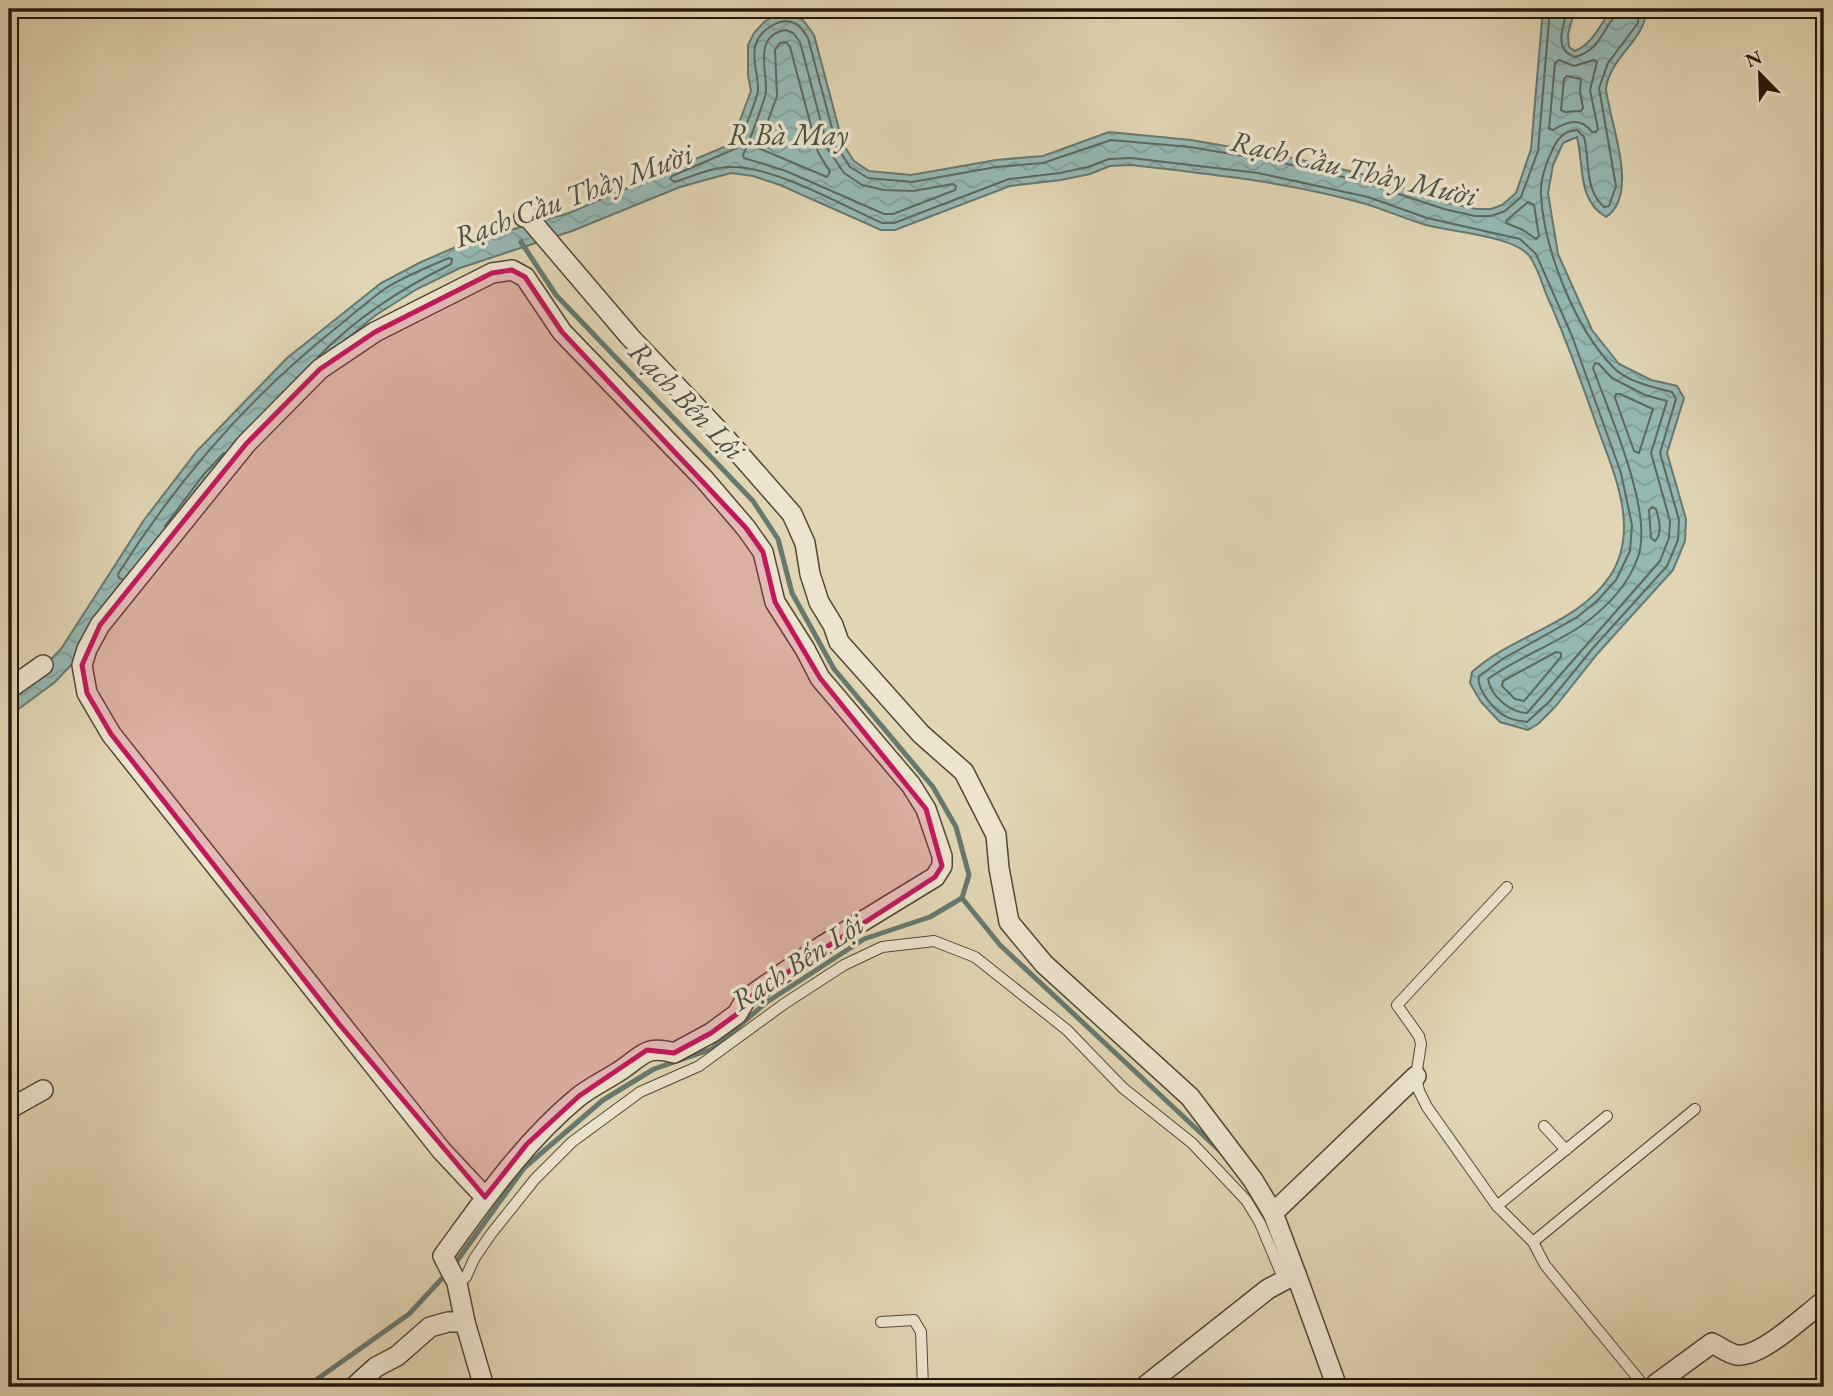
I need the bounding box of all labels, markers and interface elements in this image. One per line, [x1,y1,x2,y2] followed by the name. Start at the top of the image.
[1724,38,1794,108] north arrow
[1742,44,1766,73] text: N
[728,115,848,154] water label: R.Bà May
[1227,121,1482,216] water label: Rạch Cầu Thầy Mười
[448,133,699,256] water label: Rạch Cầu Thầy Mười
[620,332,754,469] water label: Rạch Bến Lội
[723,904,872,1020] water label: Rạch Bến Lội

